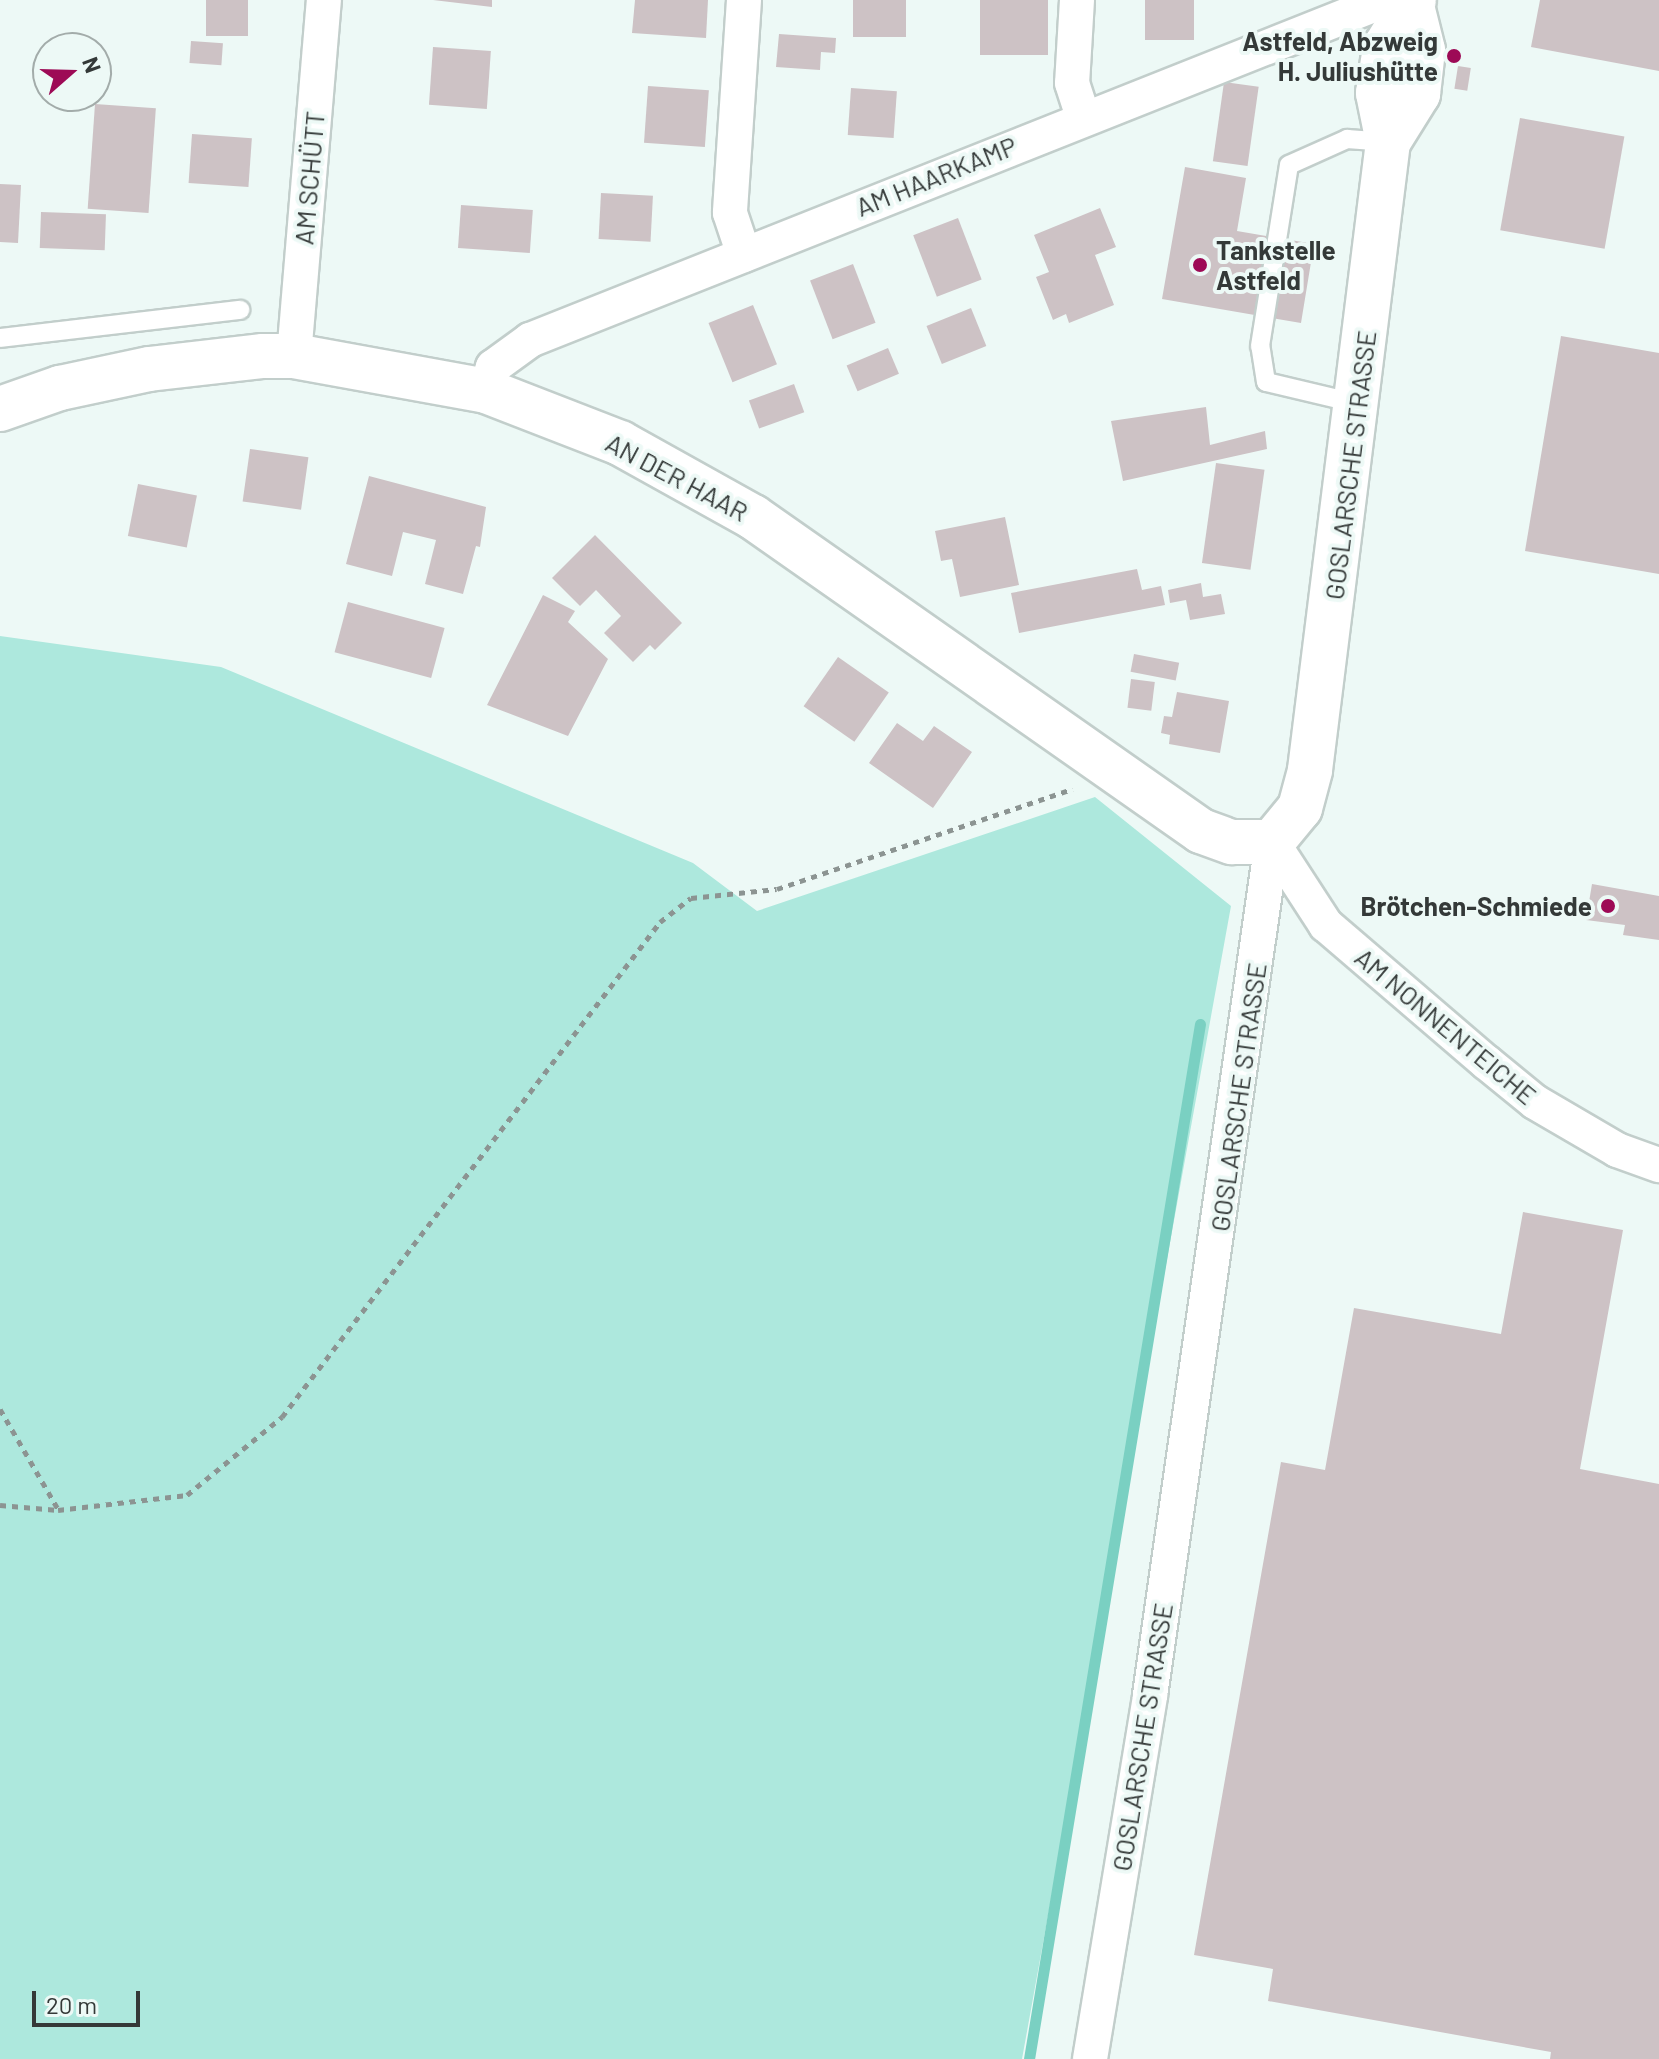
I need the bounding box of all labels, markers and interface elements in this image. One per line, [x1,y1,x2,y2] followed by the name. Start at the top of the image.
[1242,25,1438,86] place label: Astfeld, Abzweig H. Juliushütte
[32,32,112,112] north arrow
[1445,47,1463,65] marker: Astfeld, Abzweig H. Juliushütte
[78,53,107,76] text: N
[288,110,330,246] street label: AM SCHÜTT
[851,130,1021,222] street label: AM HAARKAMP
[1216,234,1336,296] place label: Tankstelle Astfeld
[1191,256,1209,274] marker: Tankstelle Astfeld
[1318,329,1382,601] street label: GOSLARSCHE STRASSE
[601,427,753,527] street label: AN DER HAAR
[1360,890,1592,922] place label: Brötchen-Schmiede
[1599,897,1617,915] marker: Brötchen-Schmiede
[1349,941,1543,1111] street label: AM NONNENTEICHE
[1204,961,1272,1233] street label: GOSLARSCHE STRASSE
[1105,1601,1179,1873] street label: GOSLARSCHE STRASSE
[36,1975,144,2025] scale bar
[46,1990,97,2019] text: 20 m

